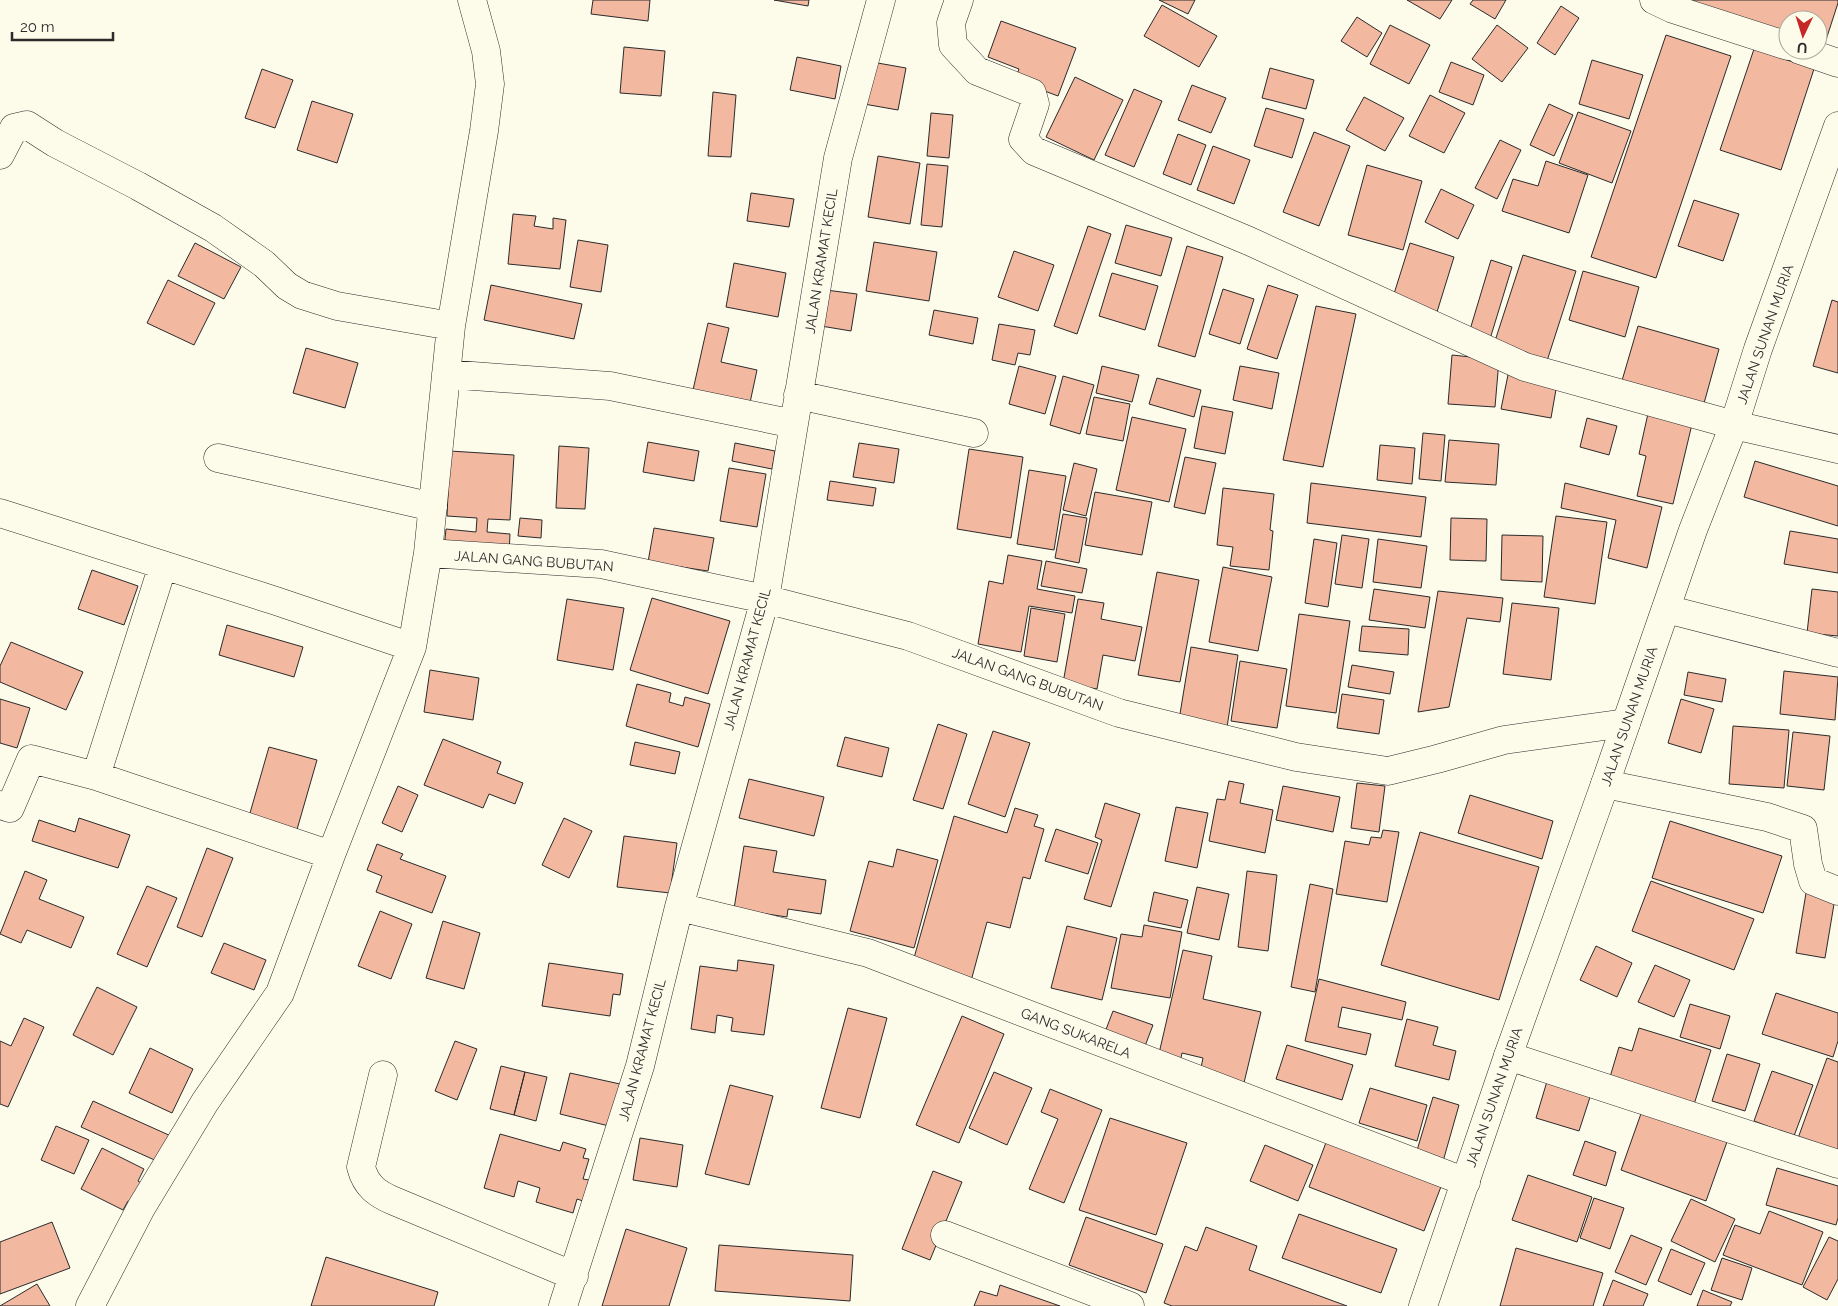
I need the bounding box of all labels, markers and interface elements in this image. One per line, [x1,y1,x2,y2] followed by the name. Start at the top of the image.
[12,10,114,42] scale bar
[1778,10,1828,60] north arrow
[20,18,55,36] text: 20 m
[1796,40,1808,56] text: U
[802,187,840,335] street label: JALAN KRAMAT KECIL
[1734,262,1797,406] street label: JALAN SUNAN MURIA
[454,547,614,575] street label: JALAN GANG BUBUTAN
[720,586,774,732] street label: JALAN KRAMAT KECIL
[950,644,1106,714] street label: JALAN GANG BUBUTAN
[1598,644,1661,788] street label: JALAN SUNAN MURIA
[615,977,669,1123] street label: JALAN KRAMAT KECIL
[1019,1005,1134,1062] street label: GANG SUKARELA
[1463,1025,1526,1169] street label: JALAN SUNAN MURIA

